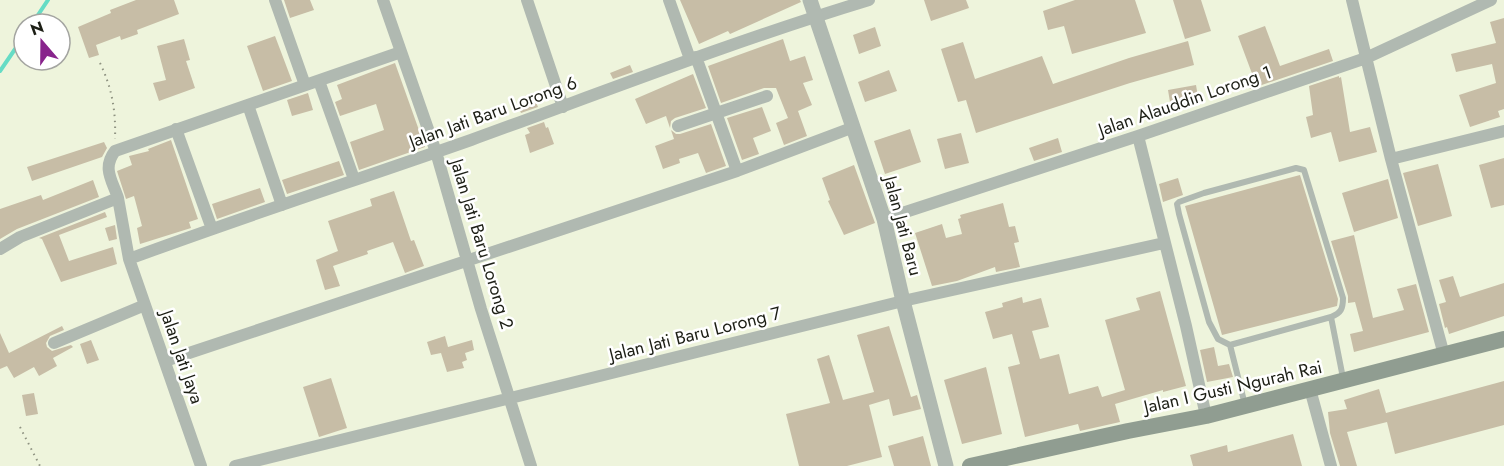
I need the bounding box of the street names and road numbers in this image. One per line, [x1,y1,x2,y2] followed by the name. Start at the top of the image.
[1093,59,1275,144] street label: Jalan Alauddin Lorong 1
[404,70,581,155] street label: Jalan Jati Baru Lorong 6
[443,154,520,332] street label: Jalan Jati Baru Lorong 2
[877,171,929,279] street label: Jalan Jati Baru
[605,300,784,368] street label: Jalan Jati Baru Lorong 7
[153,305,210,407] street label: Jalan Jati Jaya
[1139,354,1325,421] street label: Jalan I Gusti Ngurah Rai

